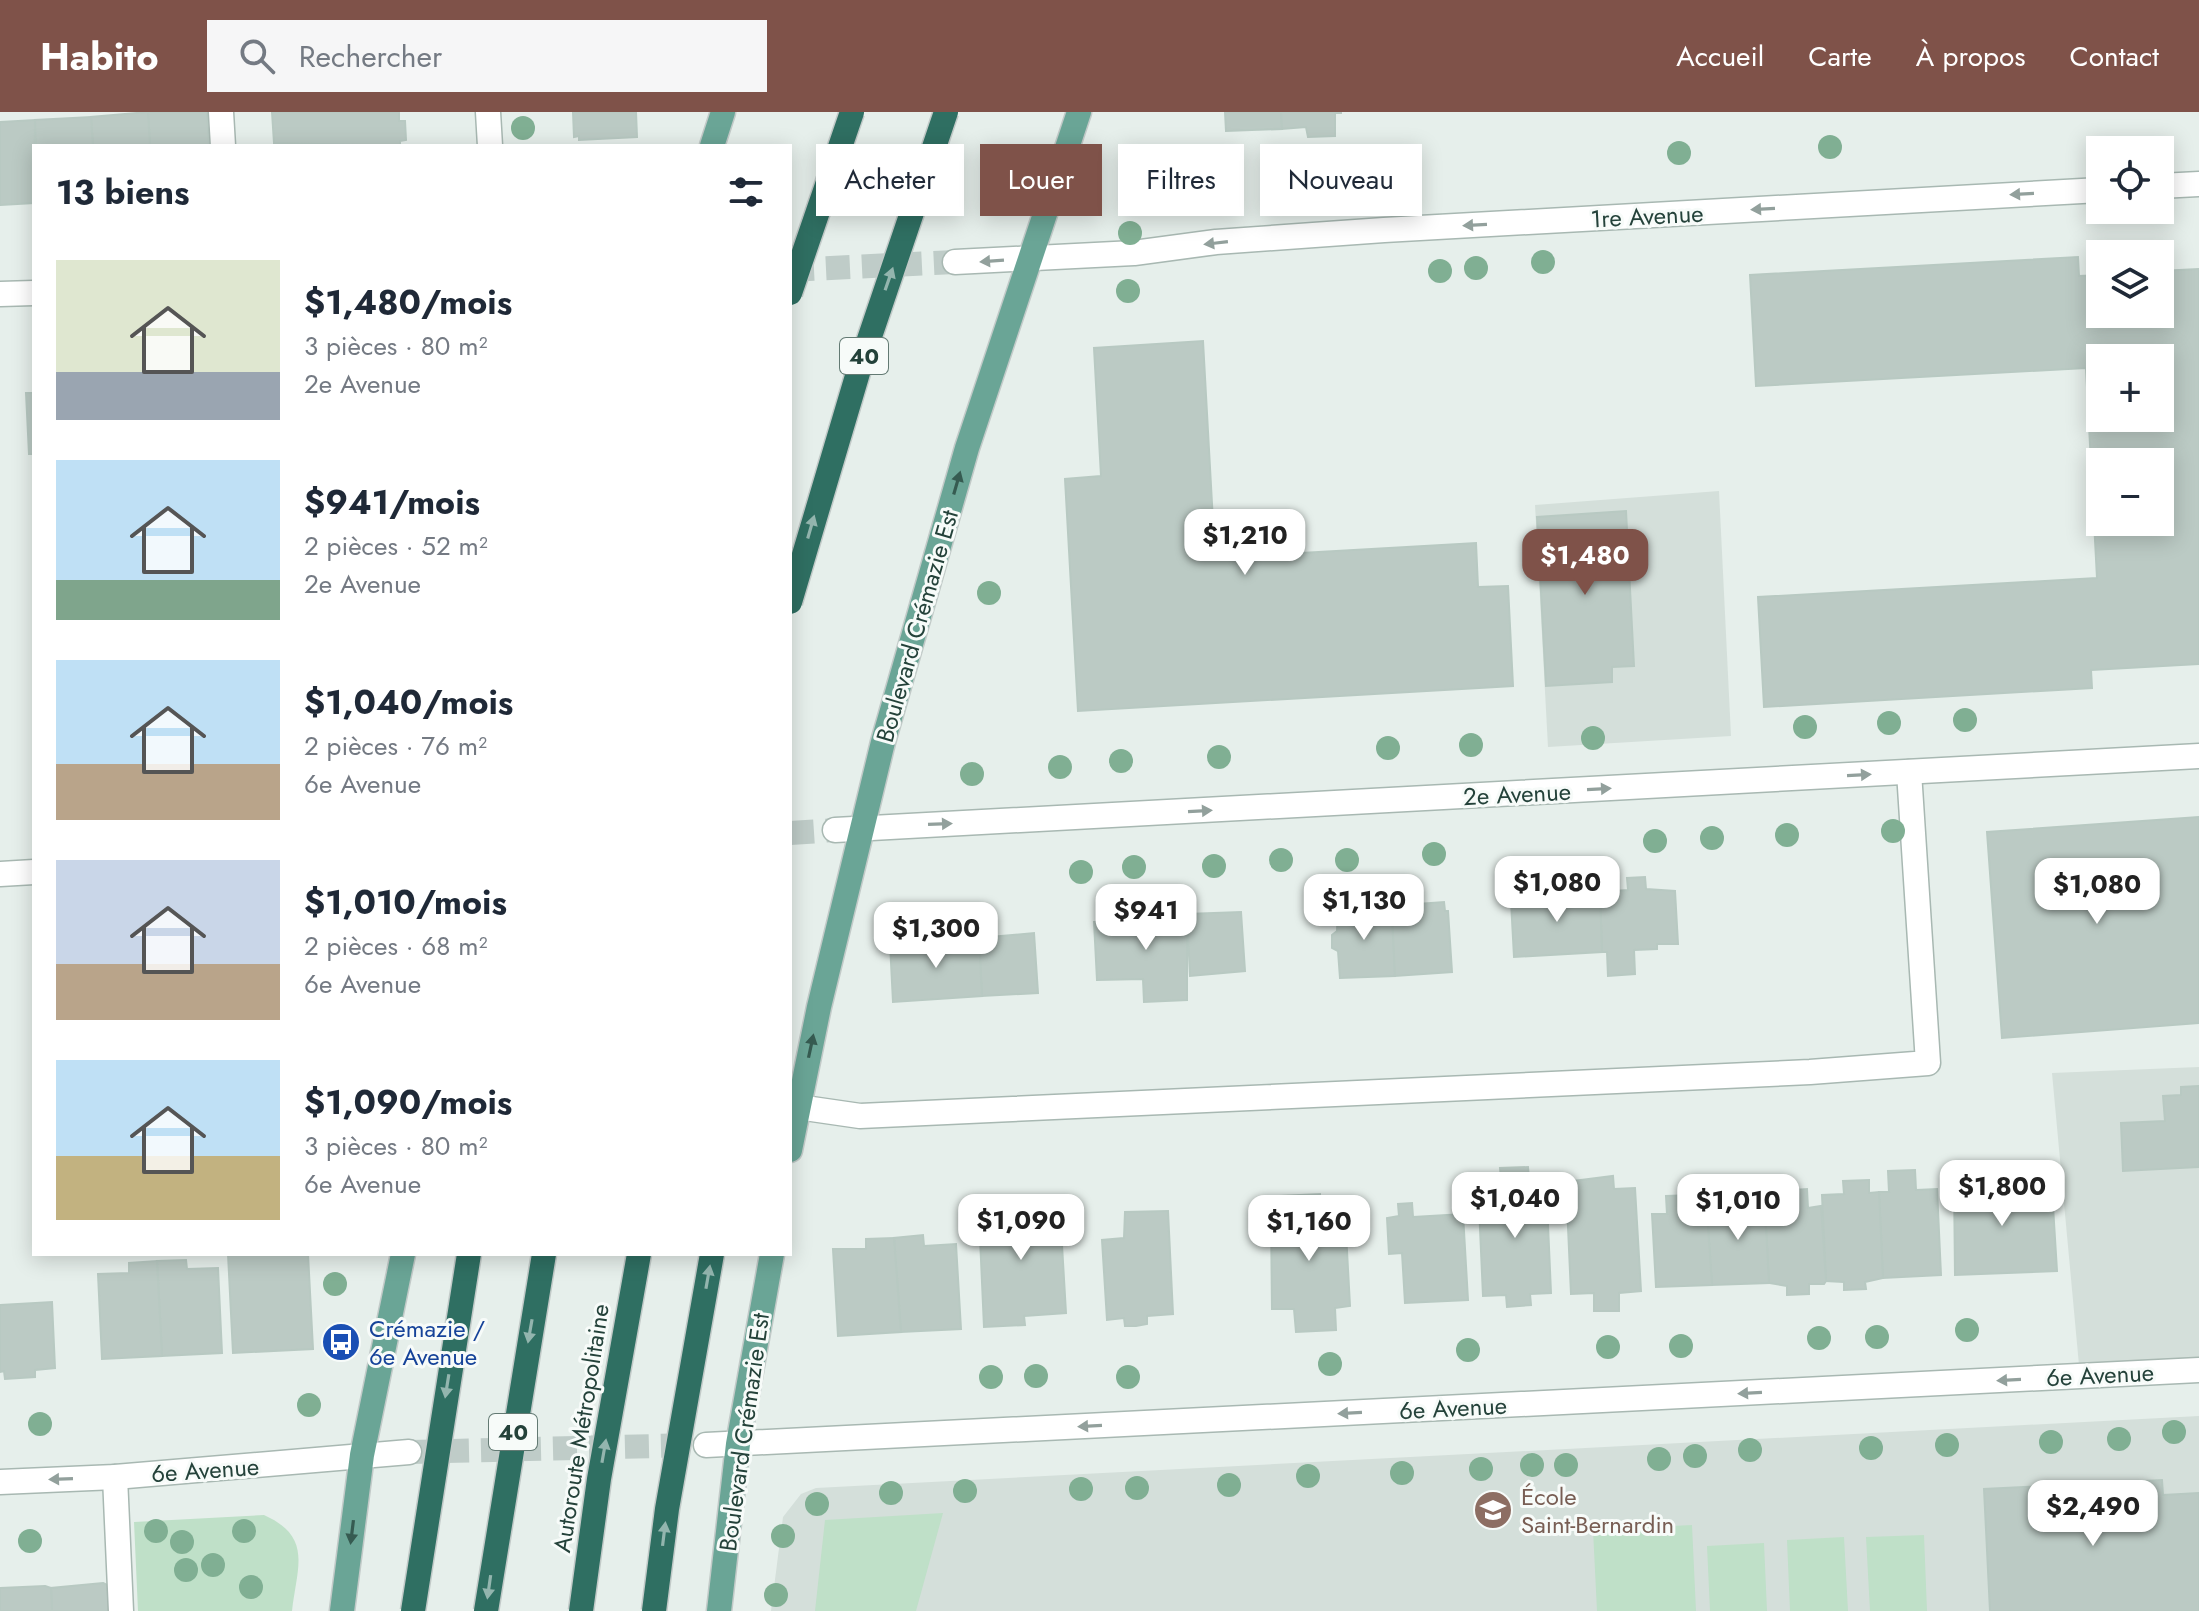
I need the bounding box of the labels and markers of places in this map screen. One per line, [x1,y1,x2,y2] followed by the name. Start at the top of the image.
[1180,509,1310,577] pin: $1,210
[1520,529,1650,597] pin: $1,480
[1492,856,1622,924] pin: $1,080
[2032,858,2162,926] pin: $1,080
[1299,874,1429,942] pin: $1,130
[1099,884,1193,952] pin: $941
[871,902,1001,970] pin: $1,300
[1937,1160,2067,1228] pin: $1,800
[1450,1172,1580,1240] pin: $1,040
[1673,1174,1803,1242] pin: $1,010
[956,1194,1086,1262] pin: $1,090
[1244,1195,1374,1263] pin: $1,160
[369,1311,485,1374] place label: Crémazie / 6e Avenue
[320,1321,362,1363] bus stop icon: Crémazie / 6e Avenue
[1521,1479,1674,1542] place label: École Saint-Bernardin
[2028,1480,2158,1548] pin: $2,490
[1472,1489,1514,1531] school or university icon: École Saint-Bernardin

